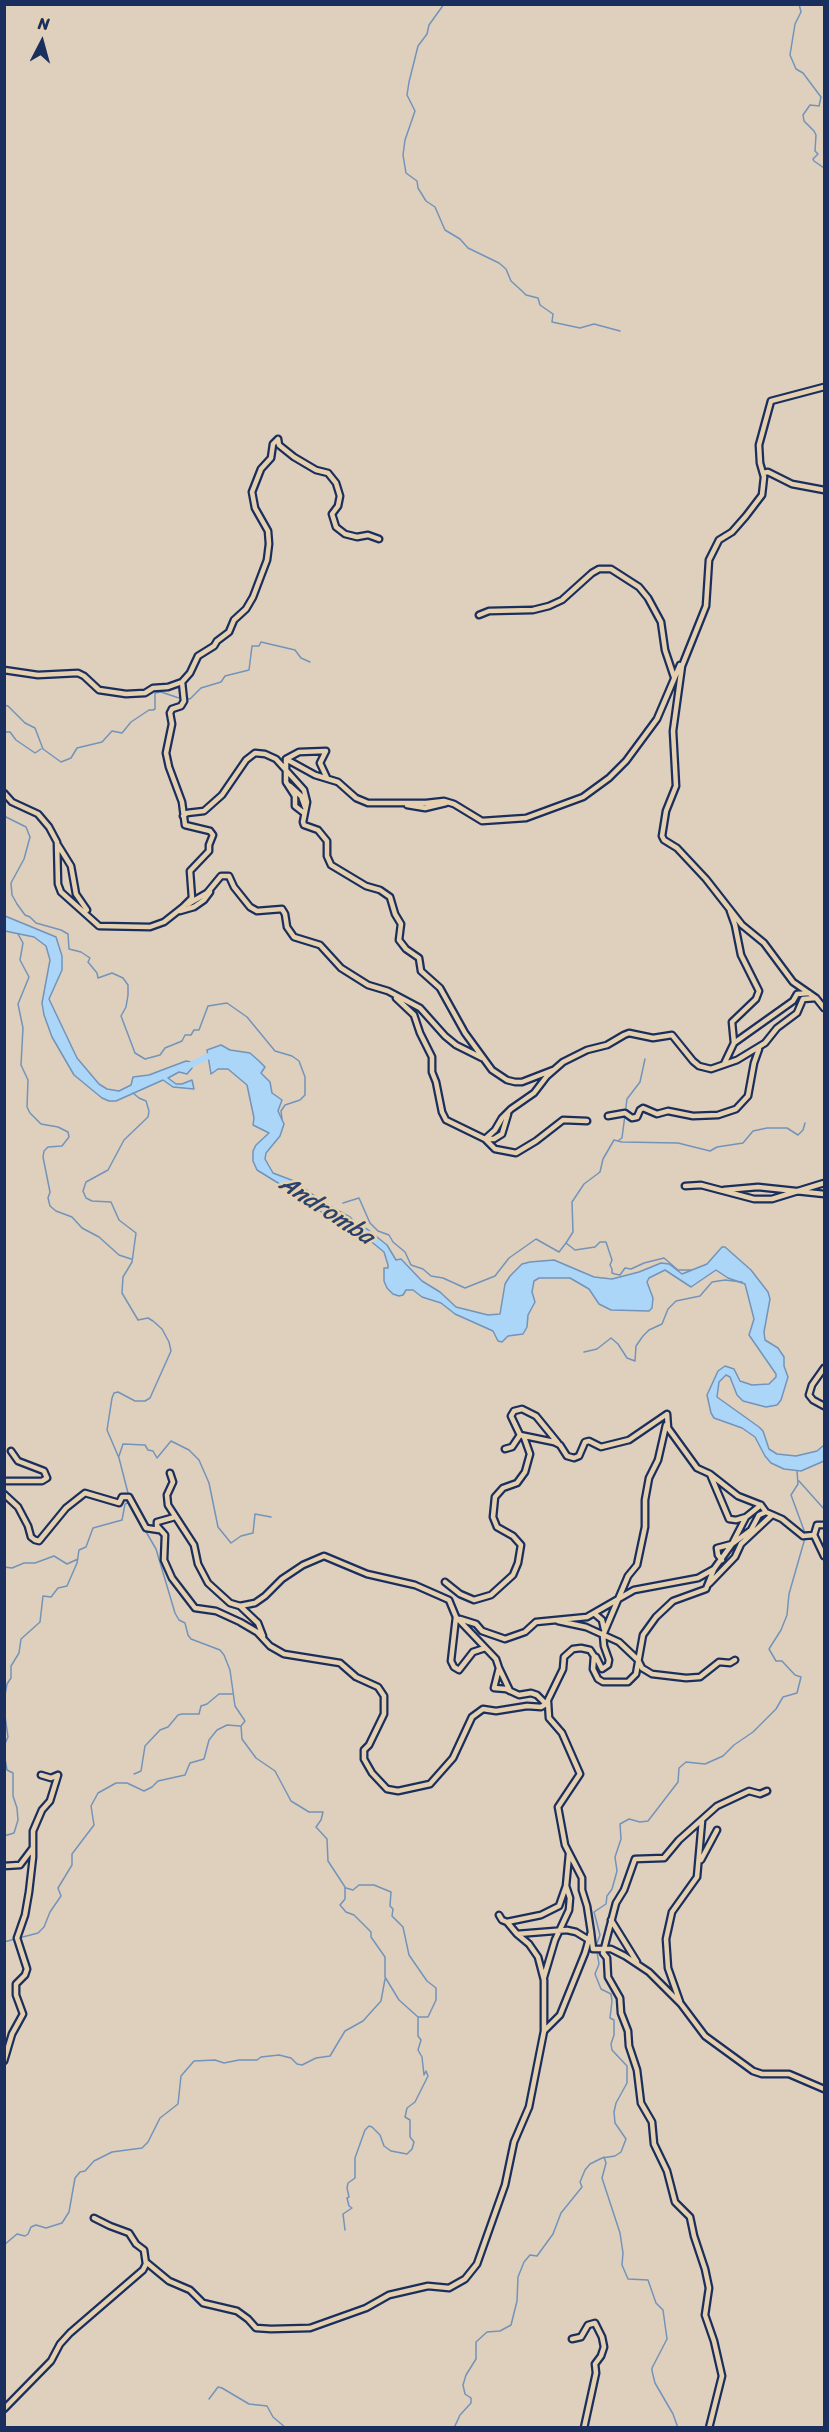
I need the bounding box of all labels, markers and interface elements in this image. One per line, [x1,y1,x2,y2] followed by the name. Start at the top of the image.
[37,9,51,39] text: N
[12,12,72,72] north arrow
[273,1170,379,1252] water label: Andromba

